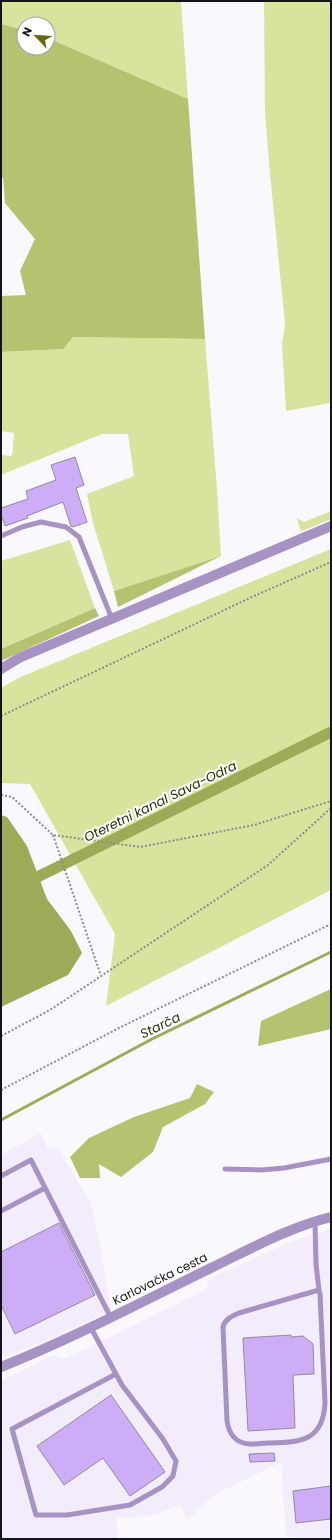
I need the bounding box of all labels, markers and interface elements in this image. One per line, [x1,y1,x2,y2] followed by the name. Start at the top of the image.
[16,16,56,56] north arrow
[18,25,36,39] text: N
[81,756,240,847] water label: Oteretni kanal Sava-Odra
[137,1007,184,1043] water label: Starča
[110,1248,210,1309] street label: Karlovačka cesta

